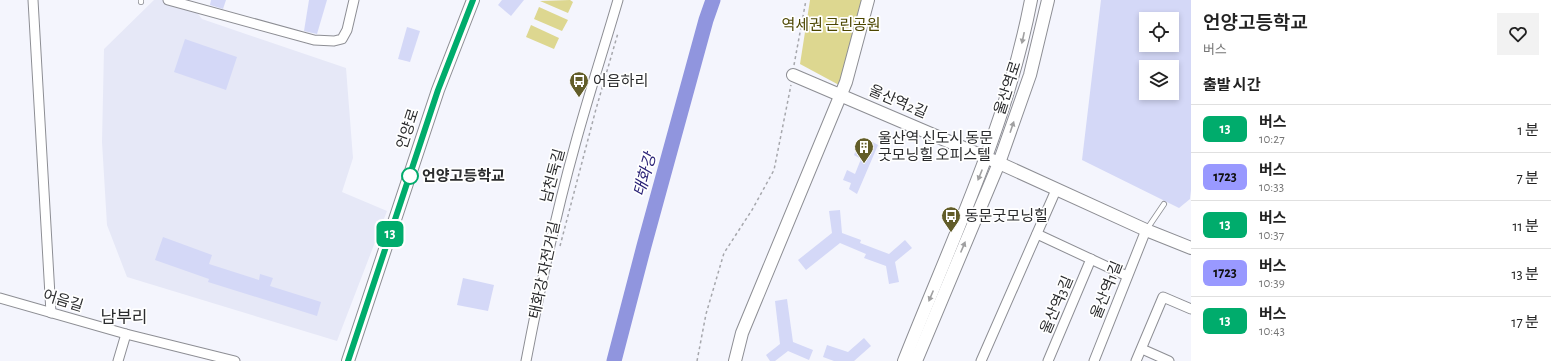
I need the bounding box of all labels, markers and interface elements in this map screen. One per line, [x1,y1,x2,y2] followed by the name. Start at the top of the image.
[1139,12,1179,100] map controls
[1139,12,1179,52] button: locate
[1497,13,1539,55] button: heart
[1203,14,1308,33] text: 언양고등학교
[781,17,881,33] park label: 역세권 근린공원
[1020,32,1026,44] one-way arrow
[1203,44,1227,57] text: 버스
[991,59,1024,117] street label: 울산역로
[1139,60,1179,100] button: layers
[568,70,590,98] bus stop icon: 어음하리
[593,73,648,89] place label: 어음하리
[1203,78,1260,93] text: 출발 시간
[867,82,930,121] street label: 울산역2길
[394,107,422,151] street label: 언양로
[1259,115,1287,130] text: 버스
[1009,120,1015,132] one-way arrow
[1219,122,1231,136] text: 13
[1518,123,1539,138] text: 1 분
[878,130,993,163] place label: 울산역 신도시 동문 굿모닝힐 오피스텔
[1259,133,1285,146] text: 10:27
[853,136,875,164] building icon: 울산역 신도시 동문 굿모닝힐 오피스텔
[537,147,567,205] street label: 남천둑길
[630,149,659,198] water label: 태화강
[1259,163,1287,178] text: 버스
[401,167,419,185] marker: 언양고등학교
[422,167,505,184] place label: 언양고등학교
[976,170,982,182] one-way arrow
[1213,170,1237,184] text: 1723
[1516,171,1539,186] text: 7 분
[1259,181,1284,194] text: 10:33
[940,205,962,233] bus stop icon: 동문굿모닝힐
[965,208,1048,224] place label: 동문굿모닝힐
[1259,211,1287,226] text: 버스
[1219,218,1231,232] text: 13
[1512,219,1539,234] text: 11 분
[526,220,563,320] street label: 태화강 자전거길
[372,221,408,247] line badge: 13
[384,227,396,241] text: 13
[1259,229,1284,242] text: 10:37
[960,242,966,253] one-way arrow
[1088,259,1125,321] street label: 울산역1길
[1259,259,1287,274] text: 버스
[1213,266,1237,280] text: 1723
[1511,267,1539,282] text: 13 분
[1037,273,1076,336] street label: 울산역3길
[1259,277,1285,290] text: 10:39
[41,287,85,314] street label: 어음길
[927,290,933,302] one-way arrow
[1259,307,1287,322] text: 버스
[101,309,147,326] district label: 남부리
[1219,314,1231,328] text: 13
[1511,315,1539,330] text: 17 분
[1259,325,1285,338] text: 10:43

